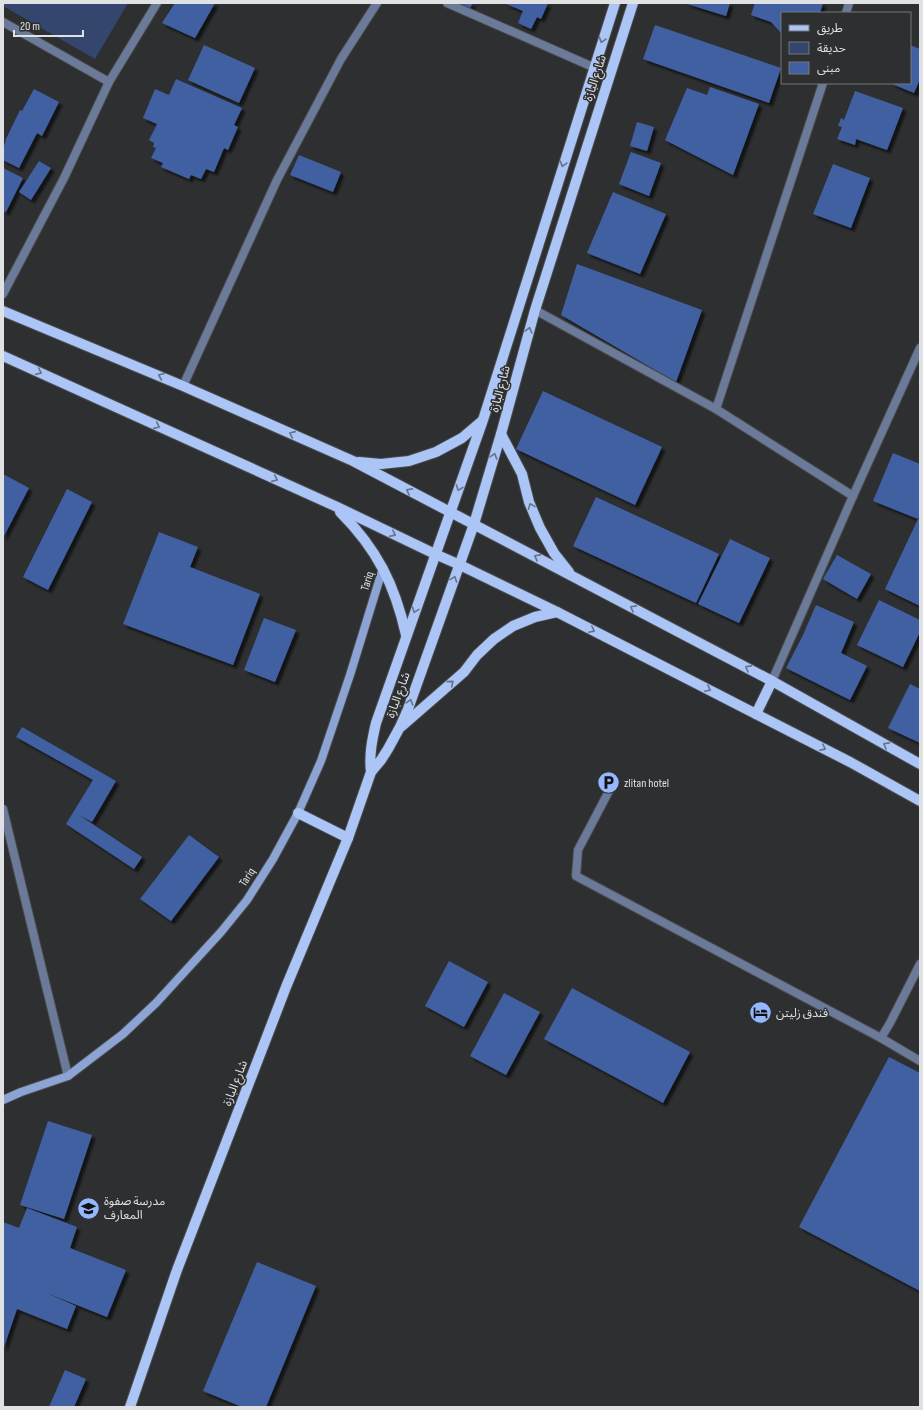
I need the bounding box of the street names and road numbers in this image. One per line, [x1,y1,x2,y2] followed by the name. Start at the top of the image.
[581,53,611,103] street label: شارع البازة
[487,364,515,414] street label: شارع البازة
[357,570,377,593] street label: Tariq
[383,670,415,720] street label: شارع البازة
[236,865,259,889] street label: Tariq
[220,1058,252,1108] street label: شارع البازة

